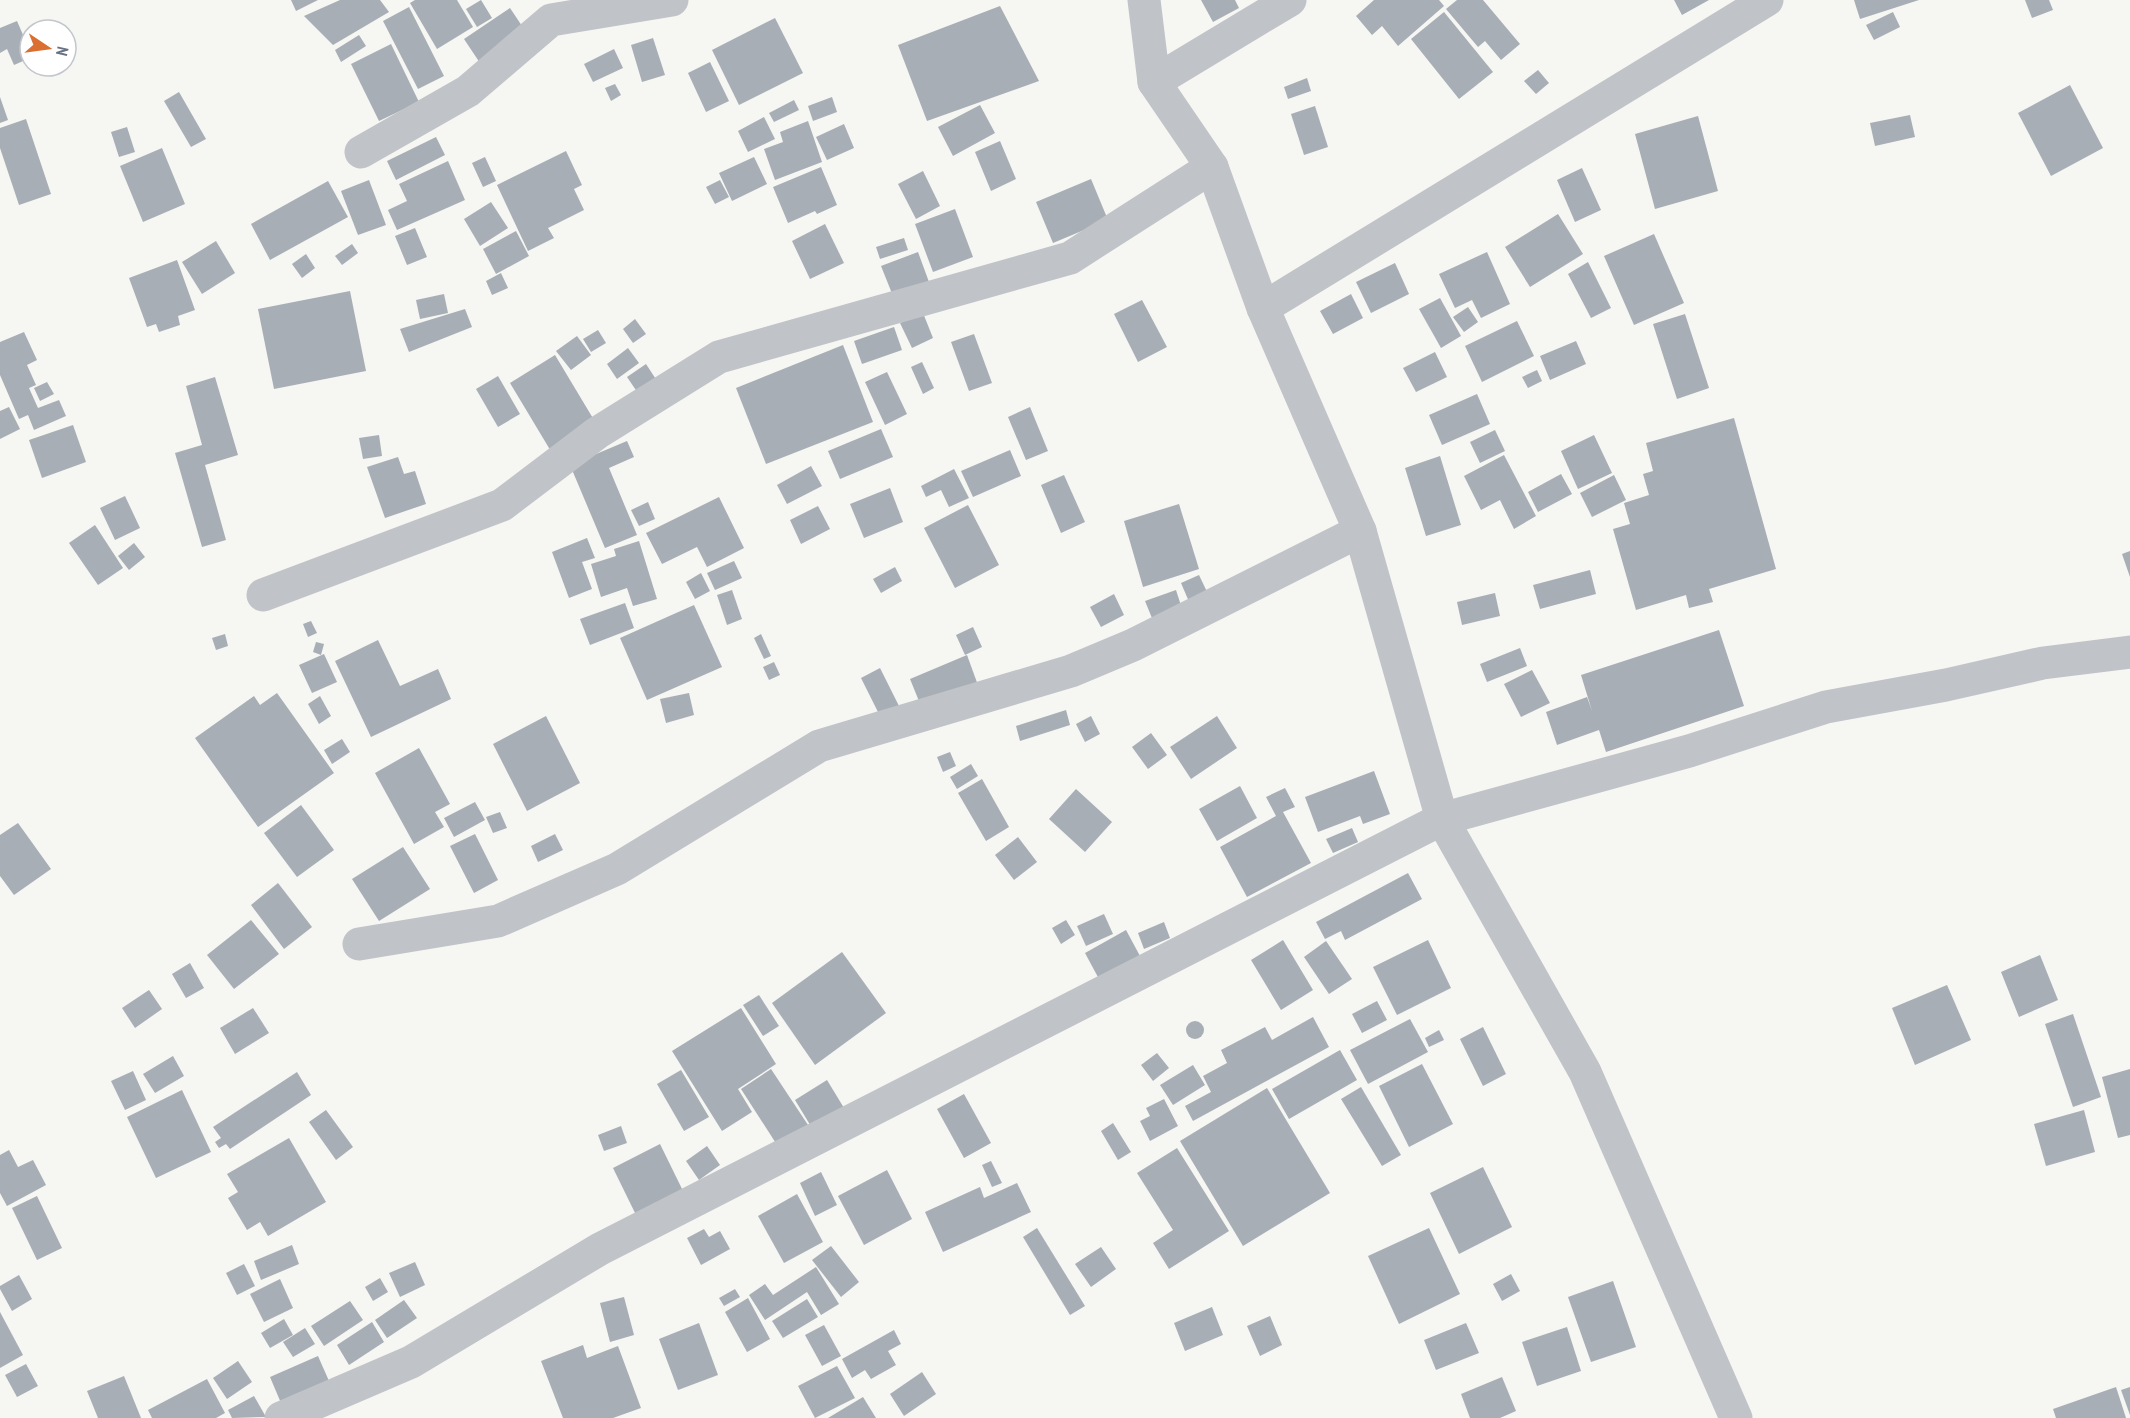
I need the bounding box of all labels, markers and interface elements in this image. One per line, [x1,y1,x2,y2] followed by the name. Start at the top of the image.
[18,18,78,78] north arrow
[52,45,73,58] text: N

